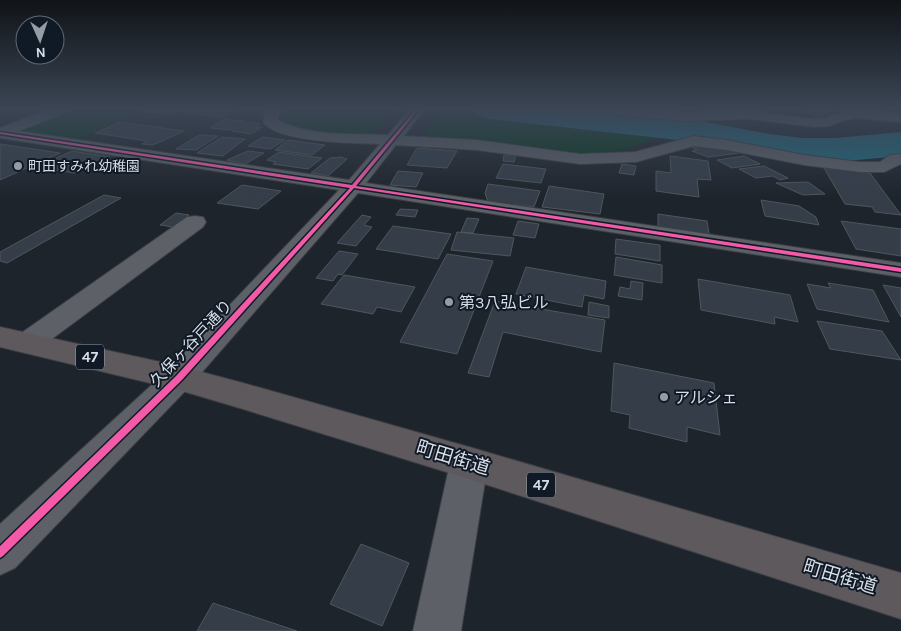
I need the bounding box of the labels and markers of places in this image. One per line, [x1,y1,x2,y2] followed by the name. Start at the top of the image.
[28,158,140,175] place label: 町田すみれ幼稚園
[12,160,24,172] marker: 町田すみれ幼稚園
[459,293,548,312] place label: 第3八弘ビル
[443,296,455,308] marker: 第3八弘ビル
[674,388,738,407] place label: アルシェ
[658,391,670,403] marker: アルシェ

